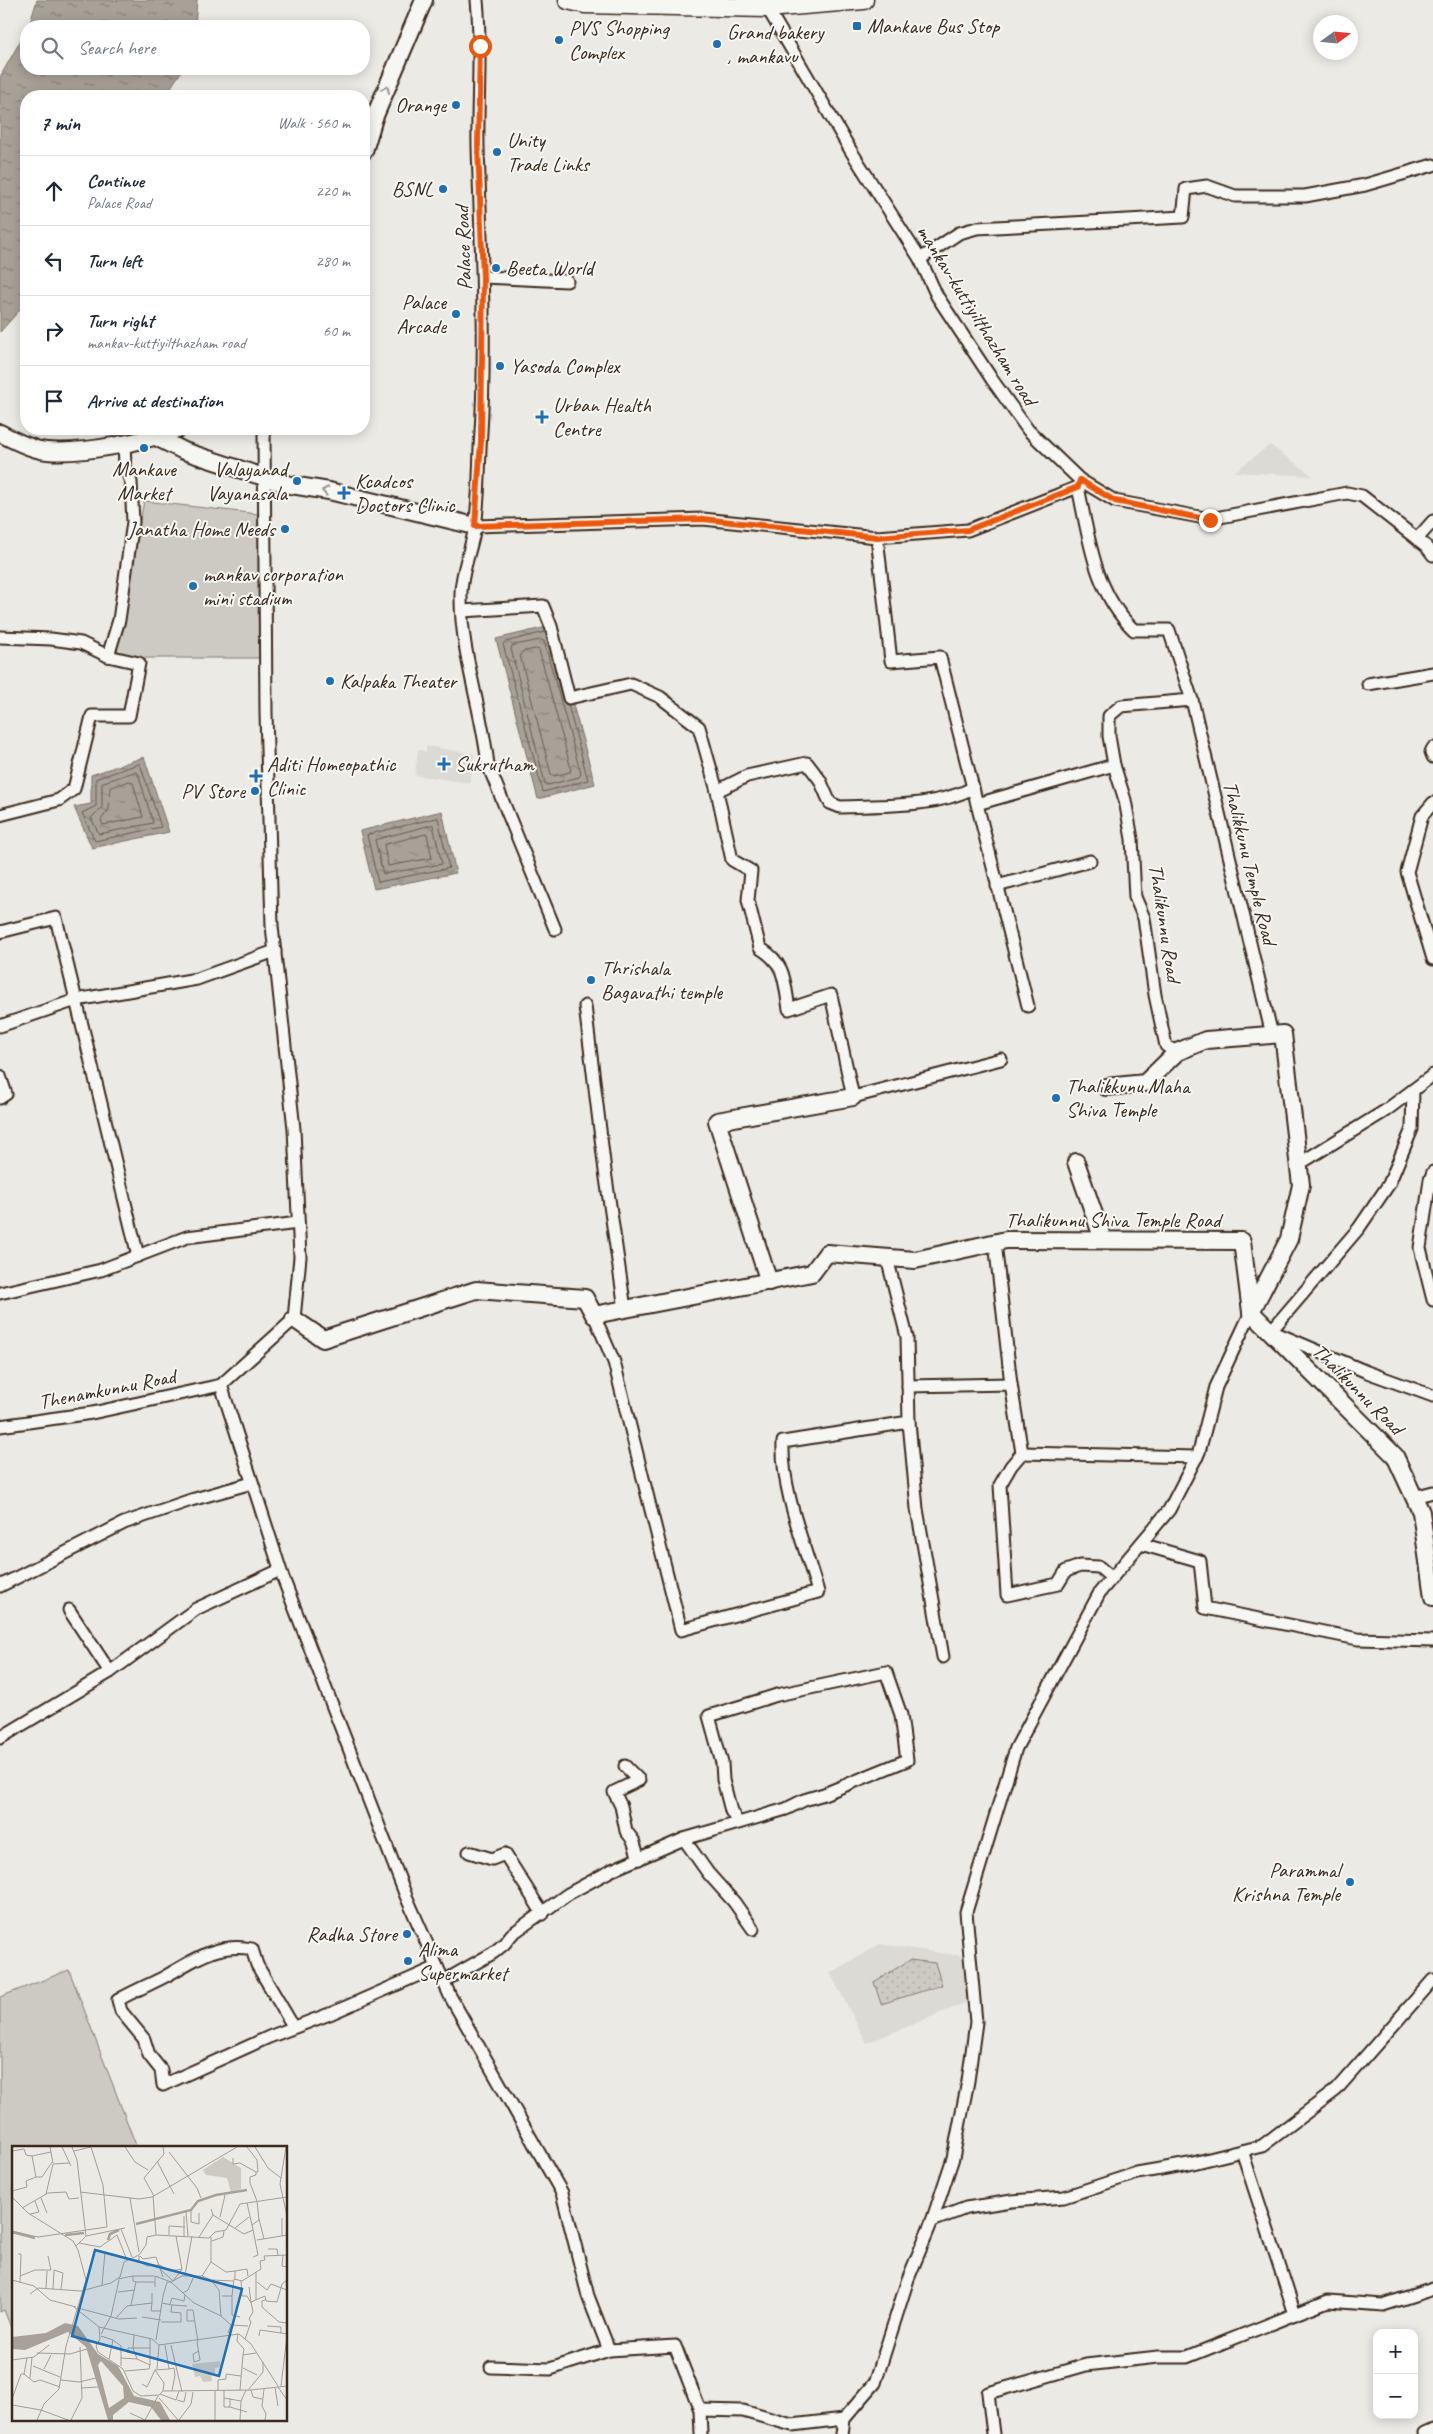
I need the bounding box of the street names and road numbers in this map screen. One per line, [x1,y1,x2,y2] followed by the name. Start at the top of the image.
[448,203,477,291] street label: Palace Road
[911,220,1045,412] street label: mankav-kuttiyilthazham road
[1217,779,1284,950] street label: Thalikkunu Temple Road
[1143,862,1188,986] street label: Thalikunnu Road
[1006,1207,1224,1233] street label: Thalikunnu Shiva Temple Road
[1307,1338,1411,1442] street label: Thalikunnu Road
[36,1362,181,1415] street label: Thenamkunnu Road

